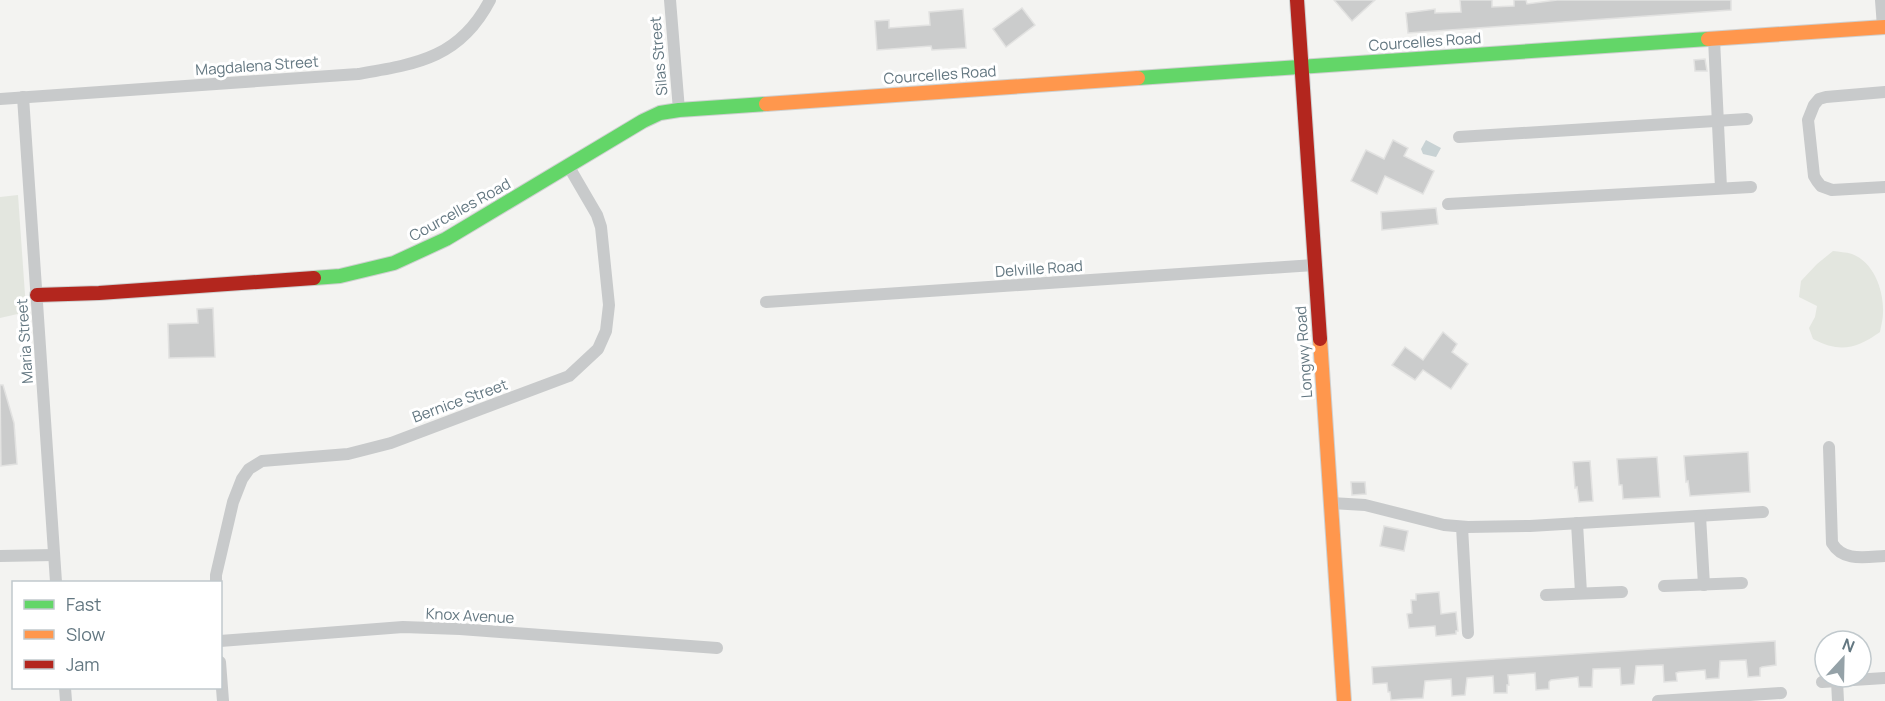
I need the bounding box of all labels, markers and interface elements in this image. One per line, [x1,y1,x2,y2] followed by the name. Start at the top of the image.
[645,16,672,97] street label: Silas Street
[1368,27,1482,56] street label: Courcelles Road
[195,51,319,80] street label: Magdalena Street
[883,60,997,89] street label: Courcelles Road
[405,173,514,246] street label: Courcelles Road
[994,255,1083,282] street label: Delville Road
[11,298,38,384] street label: Maria Street
[1290,305,1317,399] street label: Longwy Road
[409,374,510,427] street label: Bernice Street
[12,581,222,689] legend
[66,592,101,616] text: Fast
[425,603,515,628] street label: Knox Avenue
[66,622,106,646] text: Slow
[1813,629,1873,689] north arrow
[1839,633,1858,657] text: N
[66,652,100,676] text: Jam

